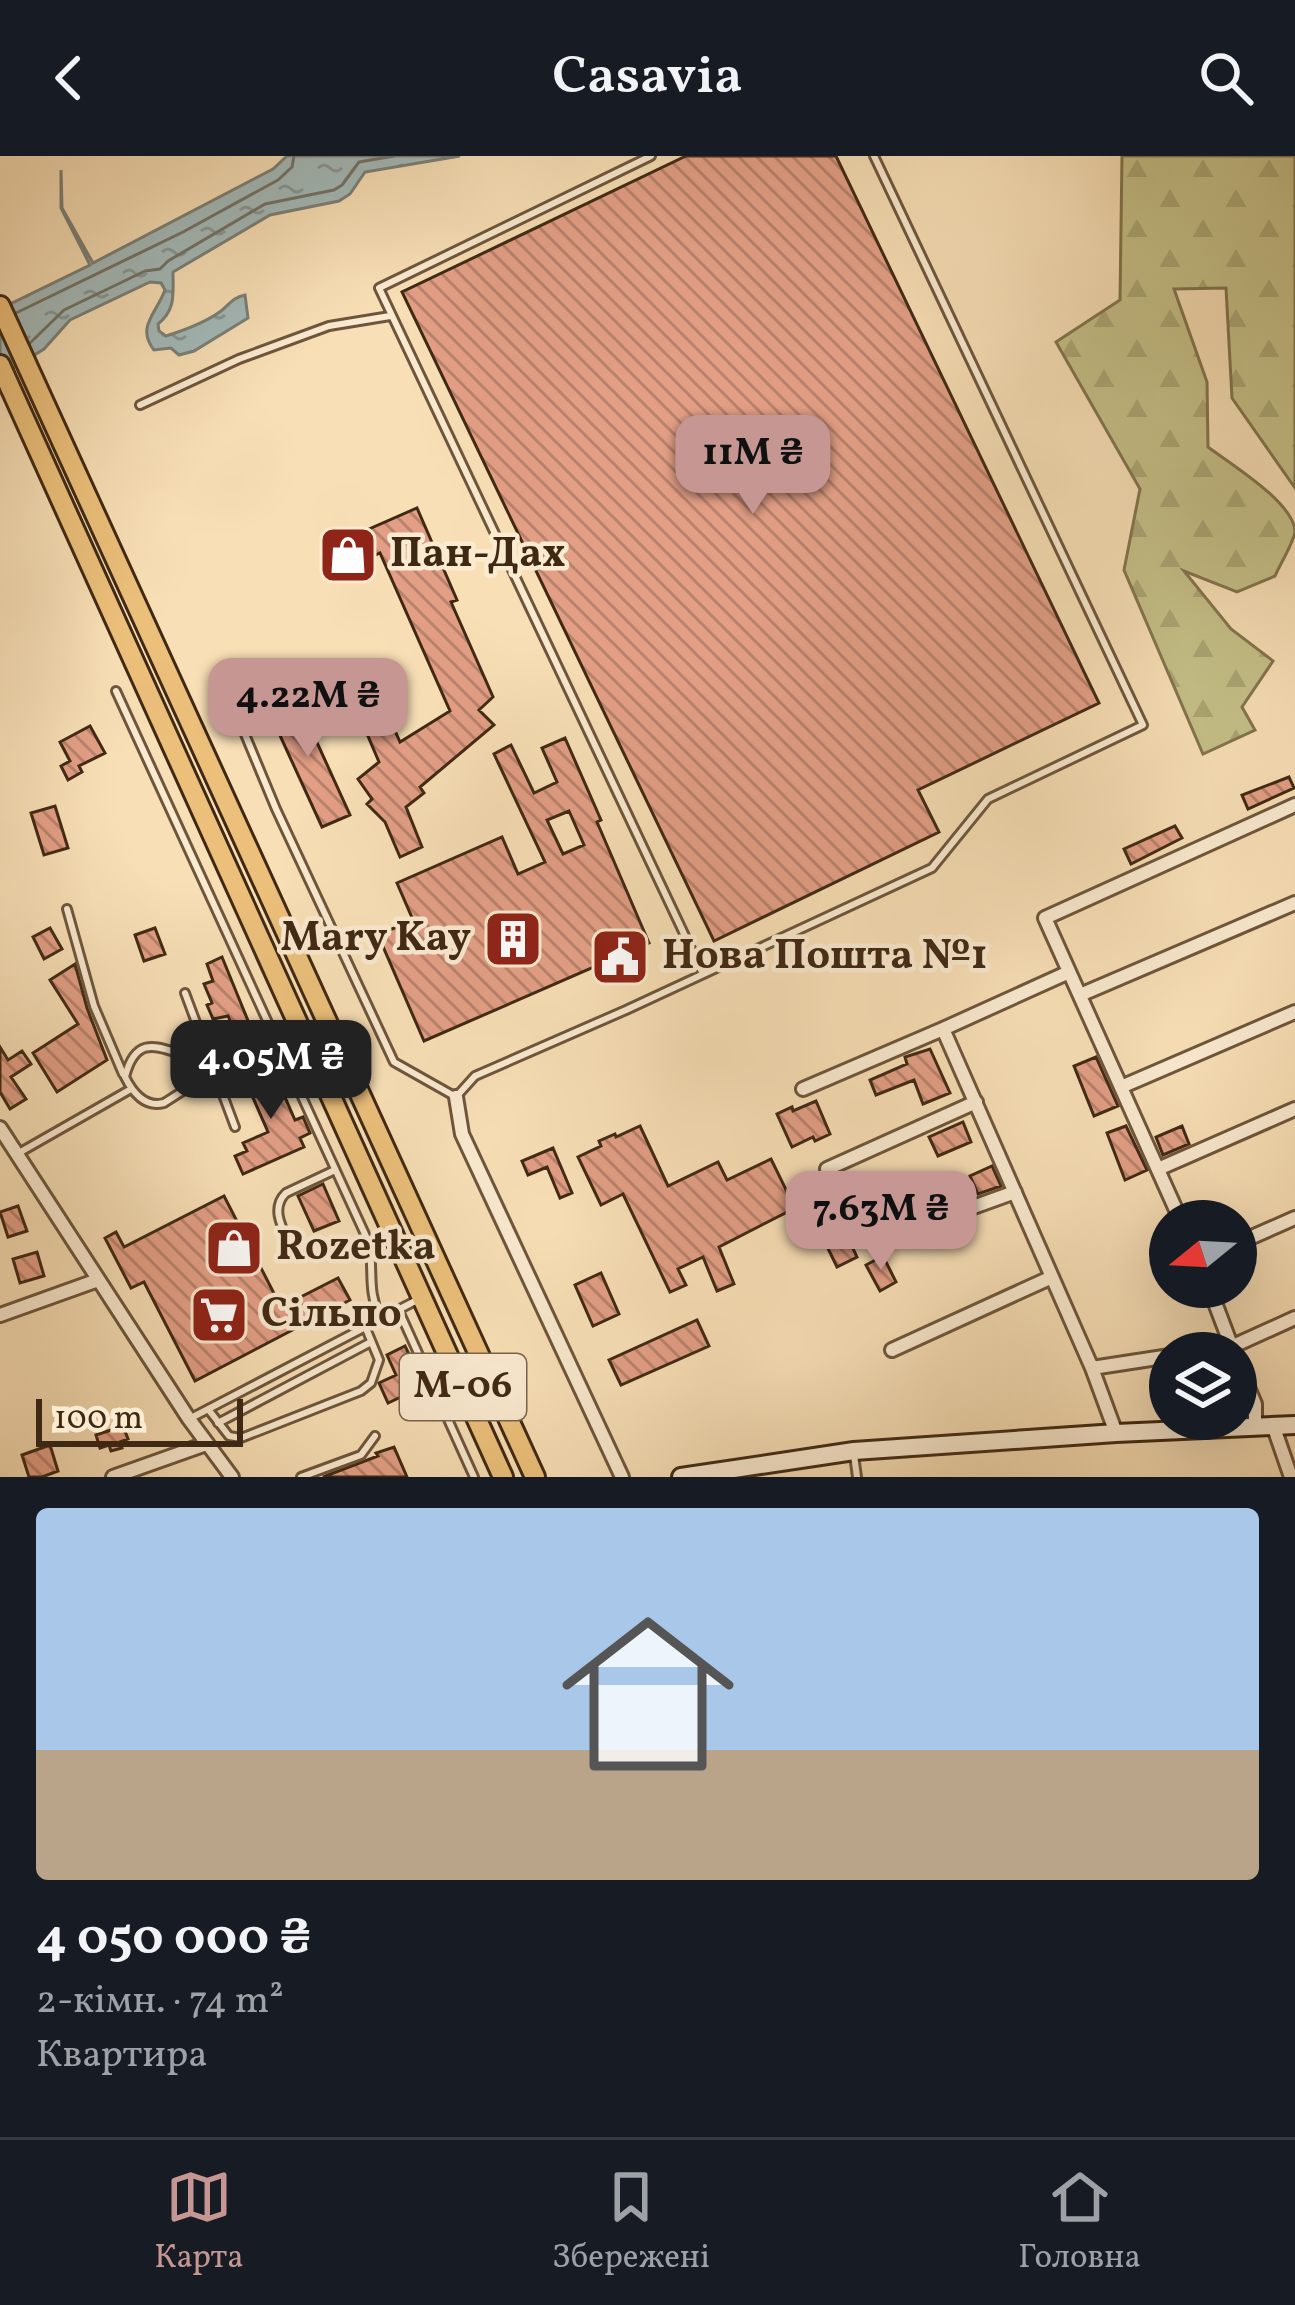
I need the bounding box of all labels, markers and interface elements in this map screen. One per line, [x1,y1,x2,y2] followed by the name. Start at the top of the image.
[552,41,743,116] text: Casavia
[36,45,102,111] icon: back
[1193,45,1259,111] icon: search
[669,415,837,517] pin: 11M ₴
[702,427,804,481] text: 11M ₴
[317,524,379,586] shop icon: Пан-Дах
[390,526,566,585] place label: Пан-Дах
[197,658,419,760] pin: 4.22M ₴
[235,670,381,724] text: 4.22M ₴
[482,908,544,970] building icon: Mary Kay
[281,910,471,969] place label: Mary Kay
[589,926,651,988] public building icon: Нова Пошта №1
[662,928,988,987] place label: Нова Пошта №1
[160,1020,382,1122] pin: 4.05M ₴
[197,1032,345,1086] text: 4.05M ₴
[770,1171,992,1273] pin: 7.63M ₴
[813,1183,949,1237] text: 7.63M ₴
[1149,1200,1257,1308] north arrow
[1149,1200,1257,1440] map controls
[203,1217,265,1279] shop icon: Rozetka
[276,1219,436,1278] place label: Rozetka
[188,1284,250,1346] supermarket icon: Сільпо
[261,1286,402,1345] place label: Сільпо
[1149,1332,1257,1440] button: layers
[400,1354,526,1420] road number: М-06
[36,1393,243,1446] scale bar
[54,1397,143,1443] text: 100 m
[540,1586,756,1802] icon: home
[36,1904,311,1975] text: 4 050 000 ₴
[36,1975,284,2029] text: 2-кімн. · 74 m²
[36,2029,208,2083] text: Квартира
[154,2164,244,2282] tab: Карта
[552,2164,710,2282] tab: Збережені
[1018,2164,1141,2282] tab: Головна

